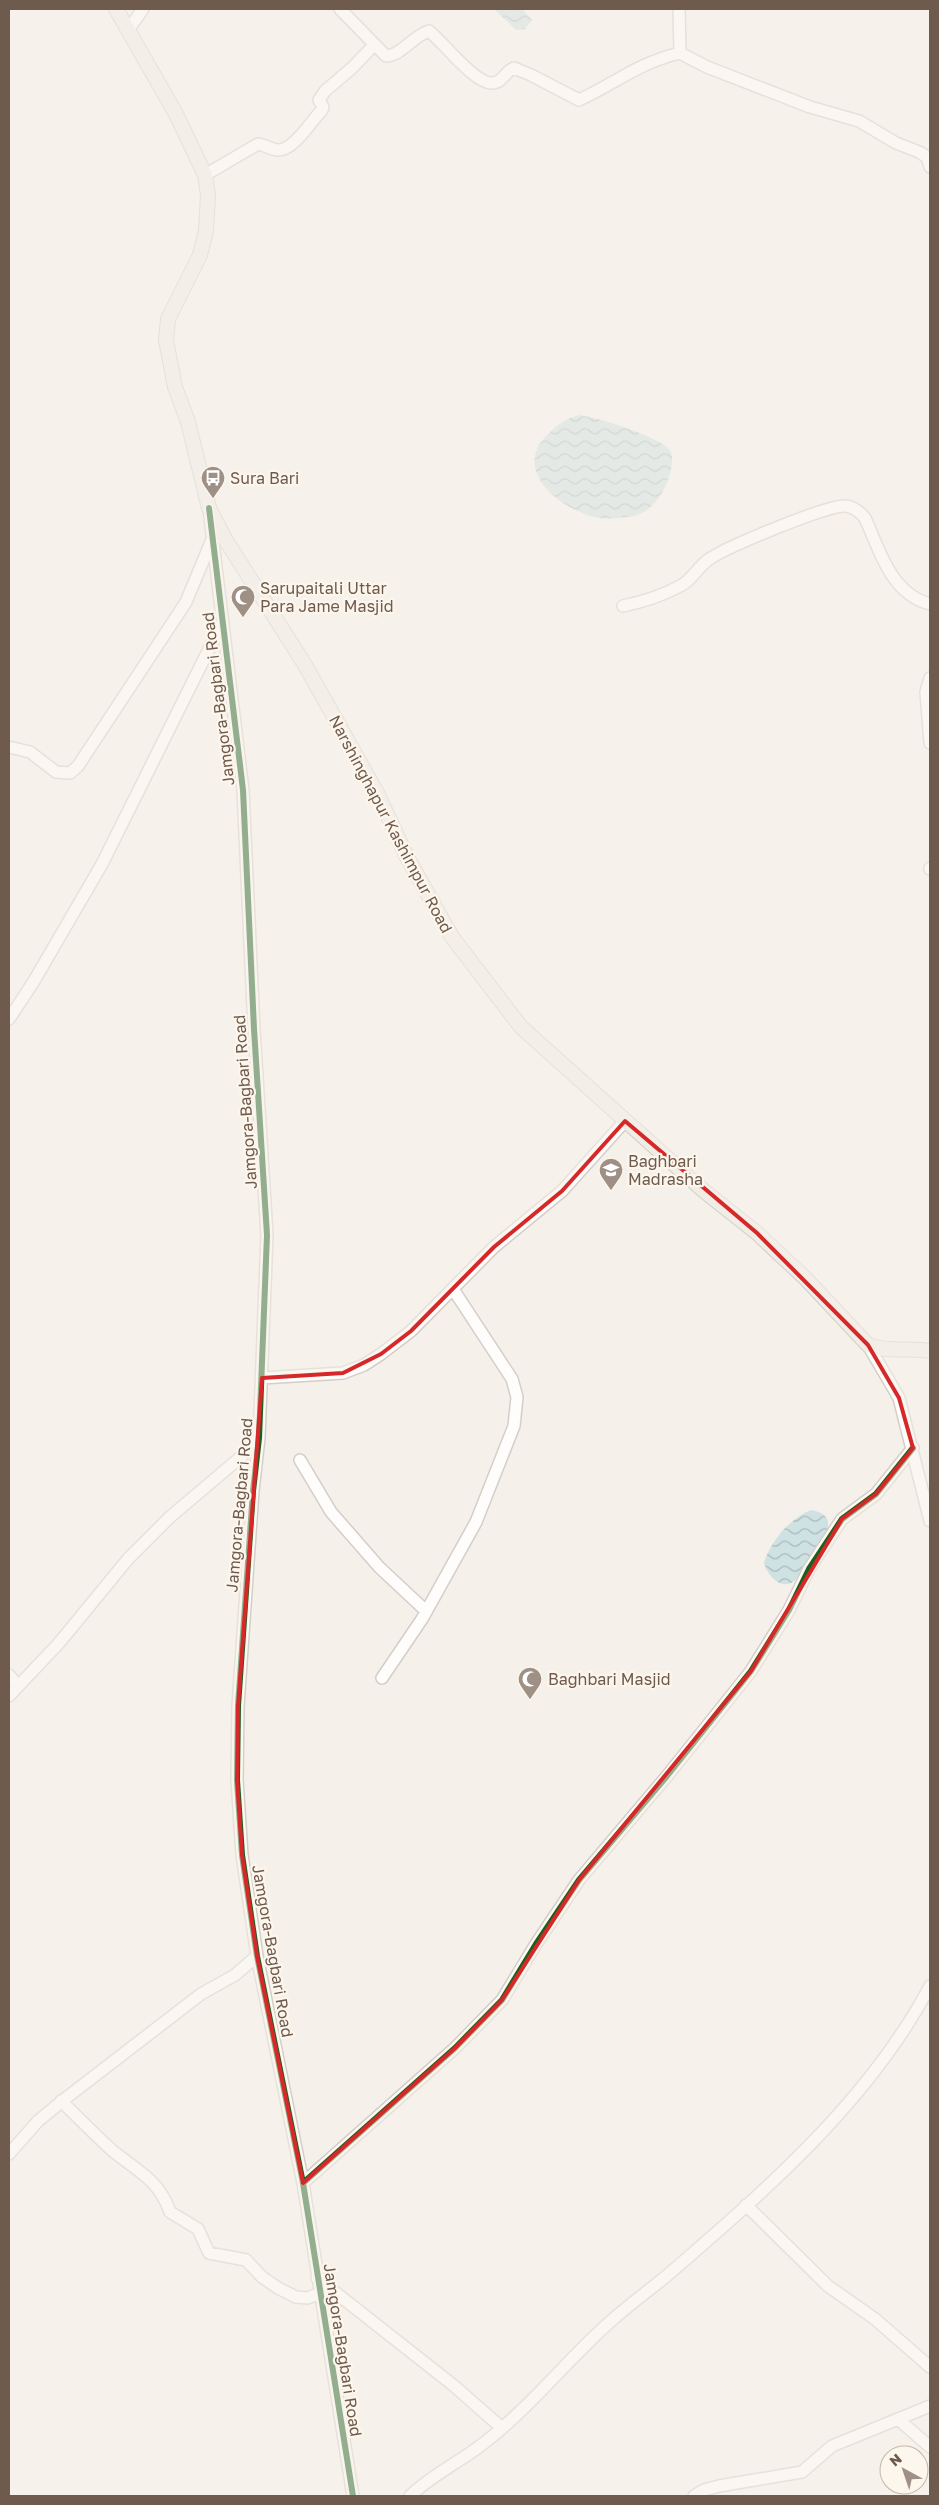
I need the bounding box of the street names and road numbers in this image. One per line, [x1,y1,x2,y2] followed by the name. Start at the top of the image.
[197,611,239,787] street label: Jamgora-Bagbari Road
[325,712,457,936] street label: Narshinghapur Kashimpur Road
[229,1014,261,1190] street label: Jamgora-Bagbari Road
[221,1417,257,1593] street label: Jamgora-Bagbari Road
[248,1863,298,2039] street label: Jamgora-Bagbari Road
[319,2262,367,2438] street label: Jamgora-Bagbari Road

